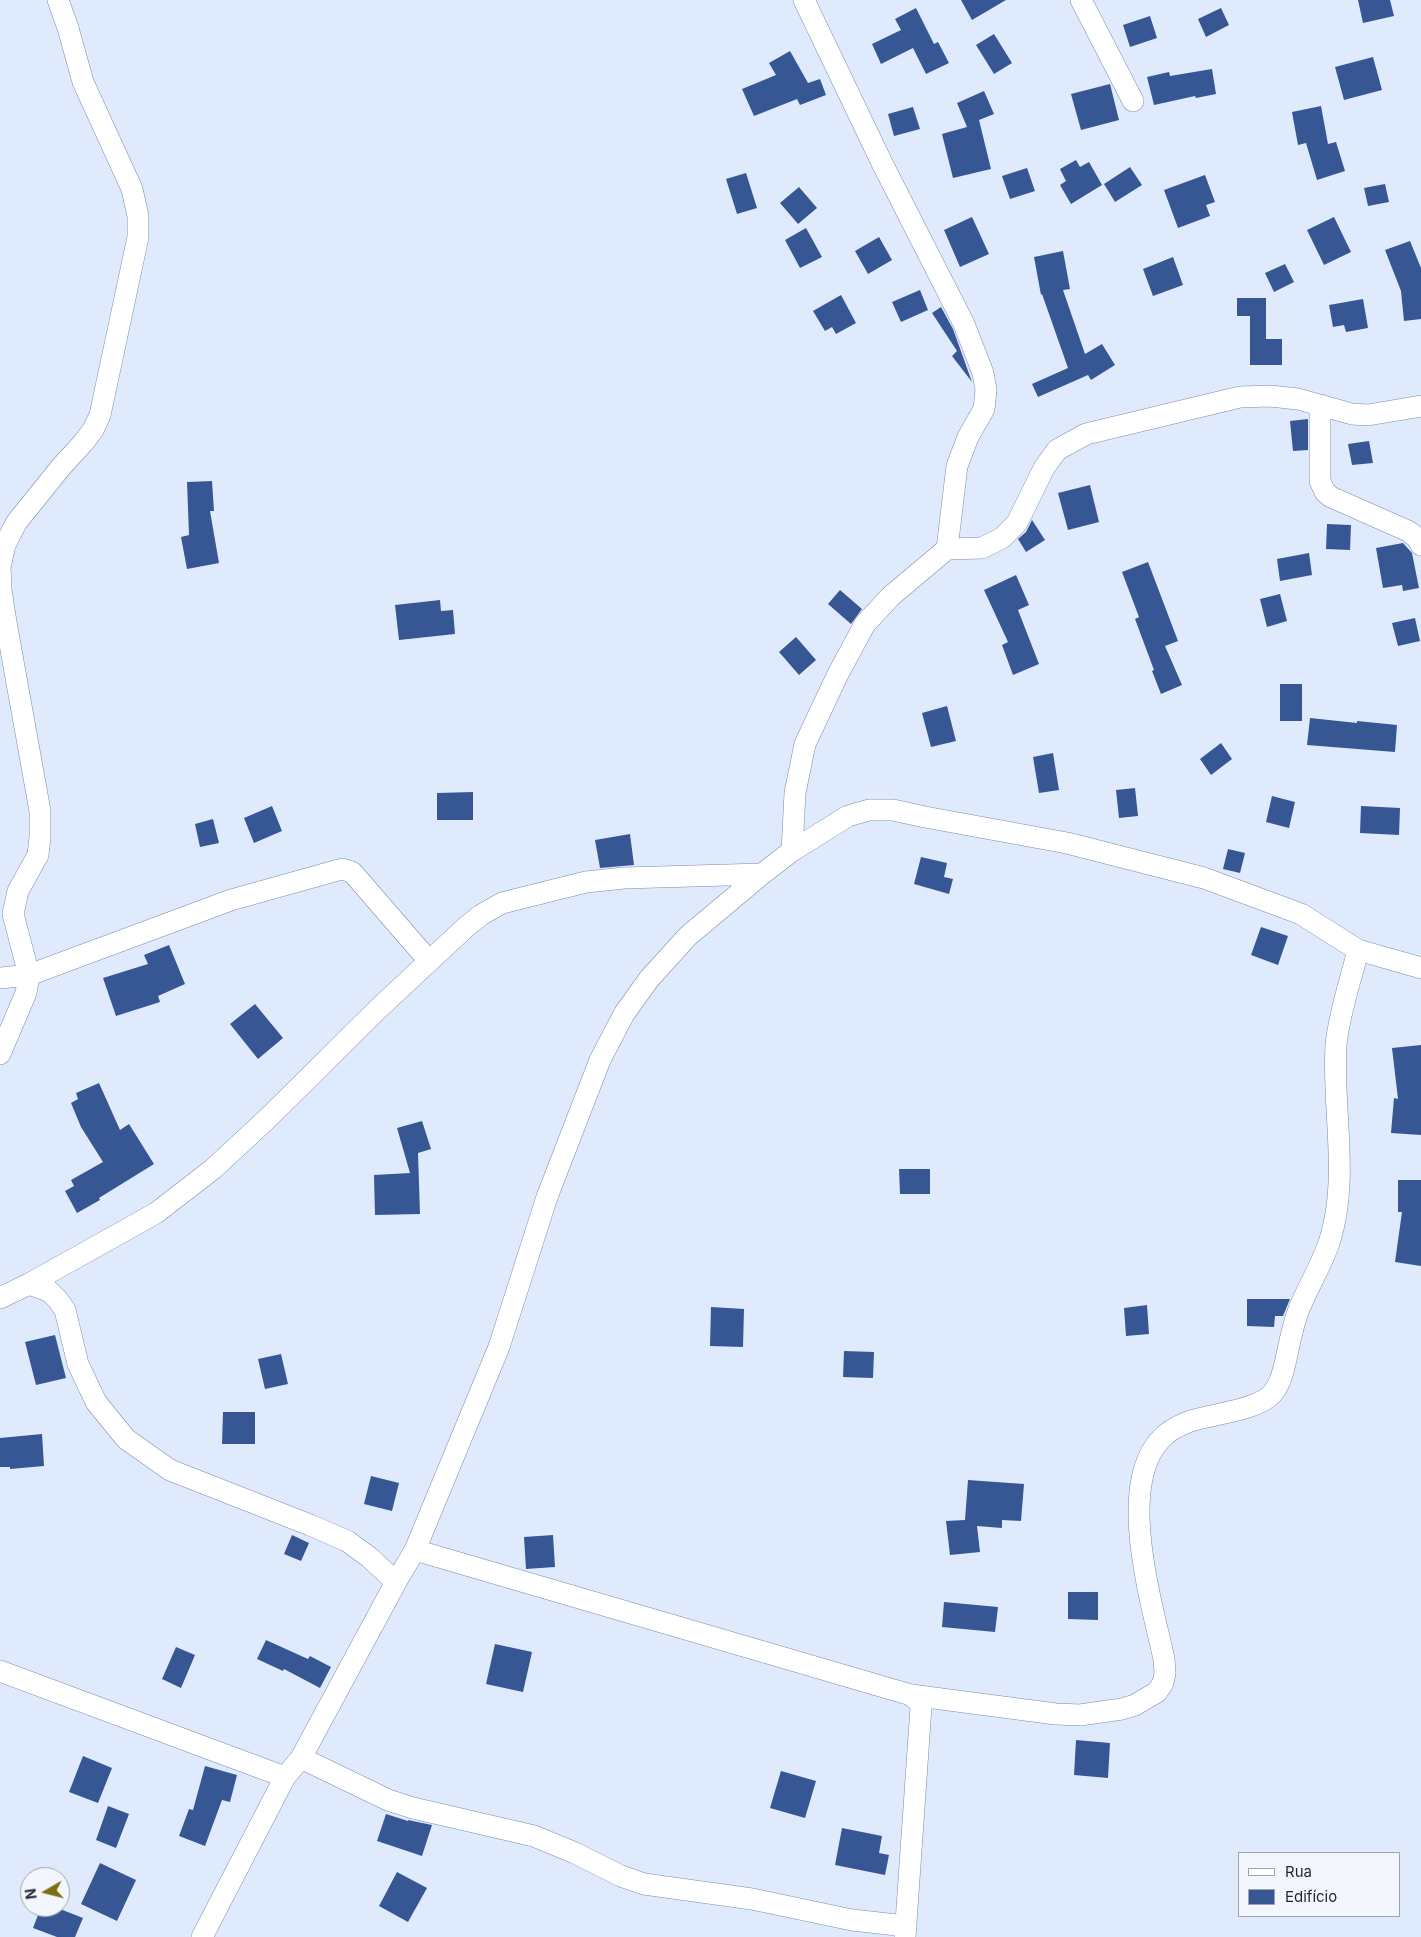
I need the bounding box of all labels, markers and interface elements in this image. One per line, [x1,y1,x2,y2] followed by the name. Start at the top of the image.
[1238,1852,1401,1917] legend
[1285,1862,1312,1881] text: Rua
[20,1867,70,1917] north arrow
[1285,1887,1337,1906] text: Edifício
[21,1888,40,1900] text: N

